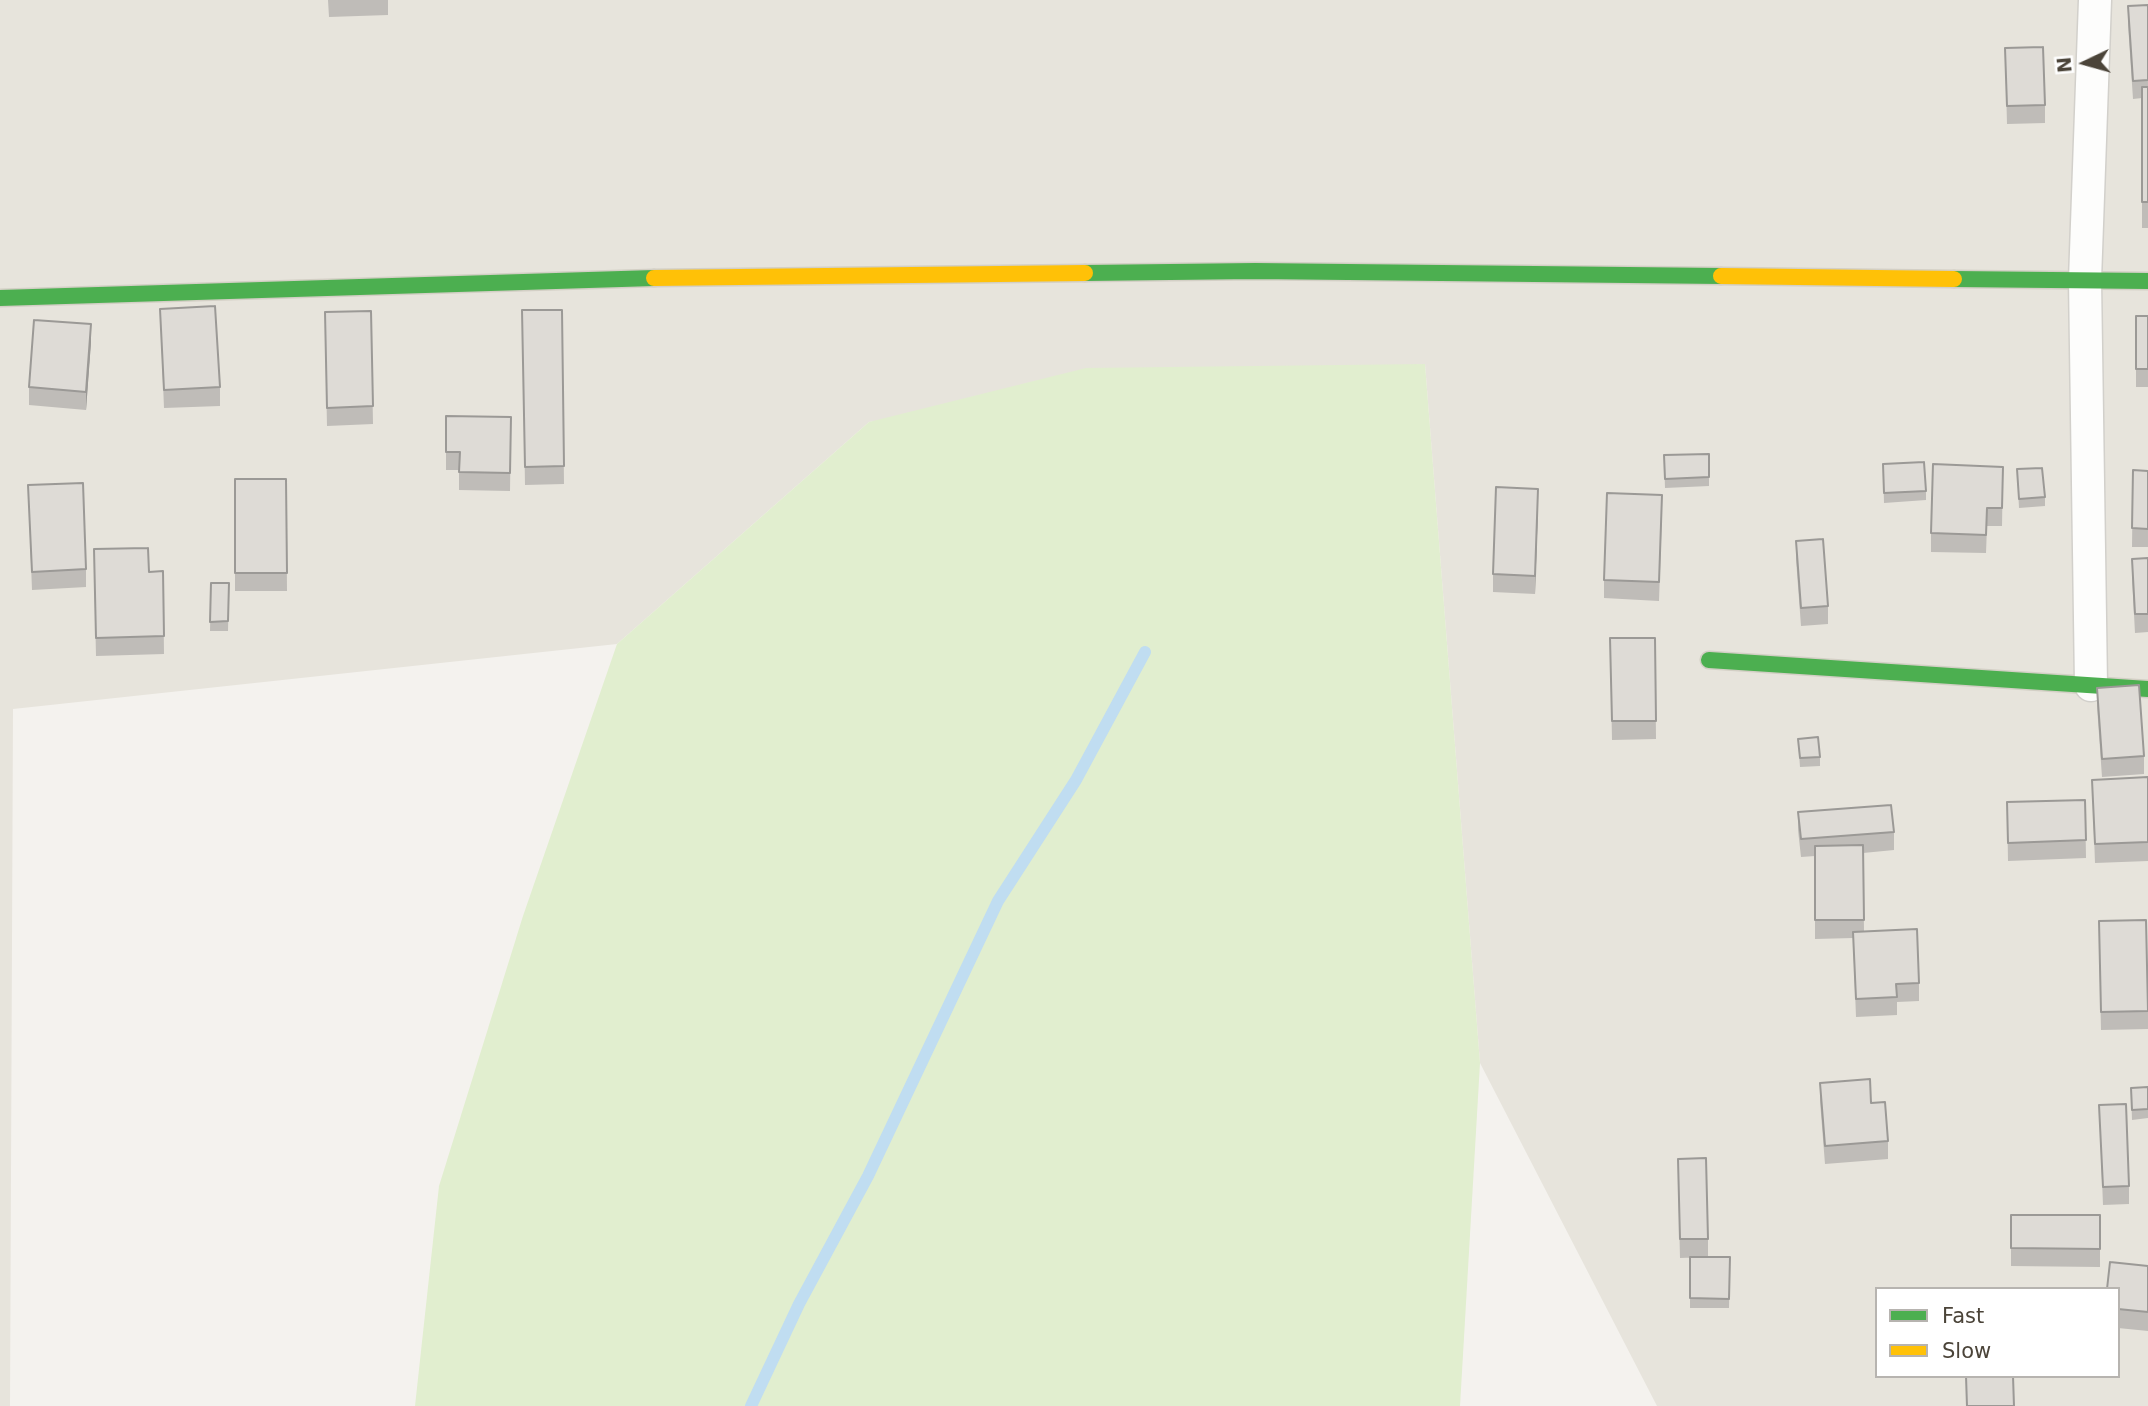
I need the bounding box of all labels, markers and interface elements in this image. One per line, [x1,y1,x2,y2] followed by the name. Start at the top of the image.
[2050,28,2120,98] north arrow
[2052,56,2076,74] text: N
[1875,1287,2120,1378] legend
[1942,1304,1984,1328] text: Fast
[1942,1339,1991,1363] text: Slow

